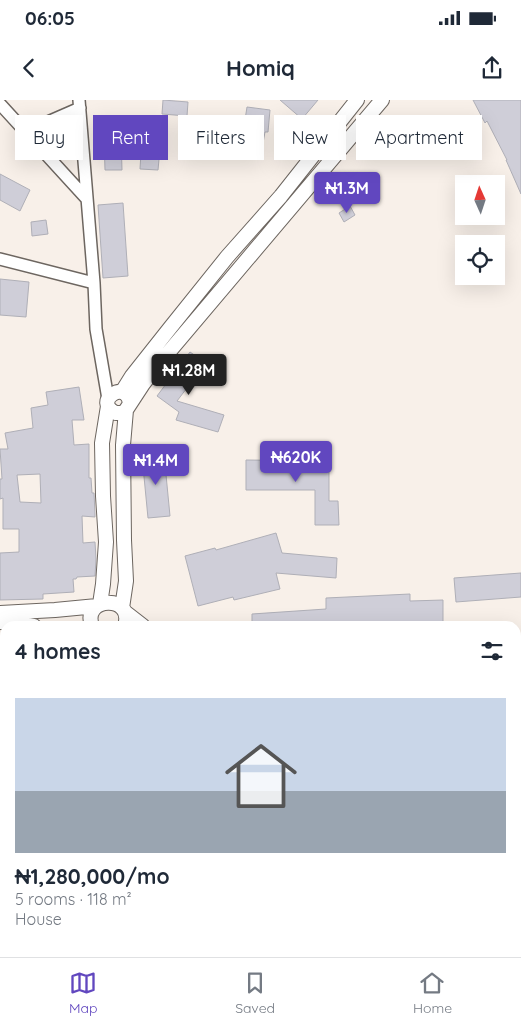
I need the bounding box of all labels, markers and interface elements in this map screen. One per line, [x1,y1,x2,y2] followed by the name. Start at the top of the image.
[25,6,75,30] text: 06:05
[15,54,43,82] icon: back
[226,54,295,82] text: Homiq
[478,54,506,82] icon: share
[15,115,83,160] chip: Buy
[93,115,168,160] chip: Rent
[178,115,264,160] chip: Filters
[274,115,346,160] chip: New
[356,115,482,160] chip: Apartment
[312,172,382,214] pin: ₦1.3M
[455,175,505,225] north arrow
[455,175,505,285] map controls
[325,178,369,198] text: ₦1.3M
[455,235,505,285] button: locate
[148,354,230,396] pin: ₦1.28M
[163,360,215,380] text: ₦1.28M
[261,440,331,483] pin: ₦620K
[121,444,191,486] pin: ₦1.4M
[271,447,321,467] text: ₦620K
[134,450,178,470] text: ₦1.4M
[478,637,506,665] icon: filters
[15,638,101,664] text: 4 homes
[216,731,306,821] icon: home
[15,863,170,889] text: ₦1,280,000/mo
[15,889,132,909] text: 5 rooms · 118 m²
[15,909,62,929] text: House
[69,969,97,1017] tab: Map
[235,969,275,1017] tab: Saved
[413,969,452,1017] tab: Home

